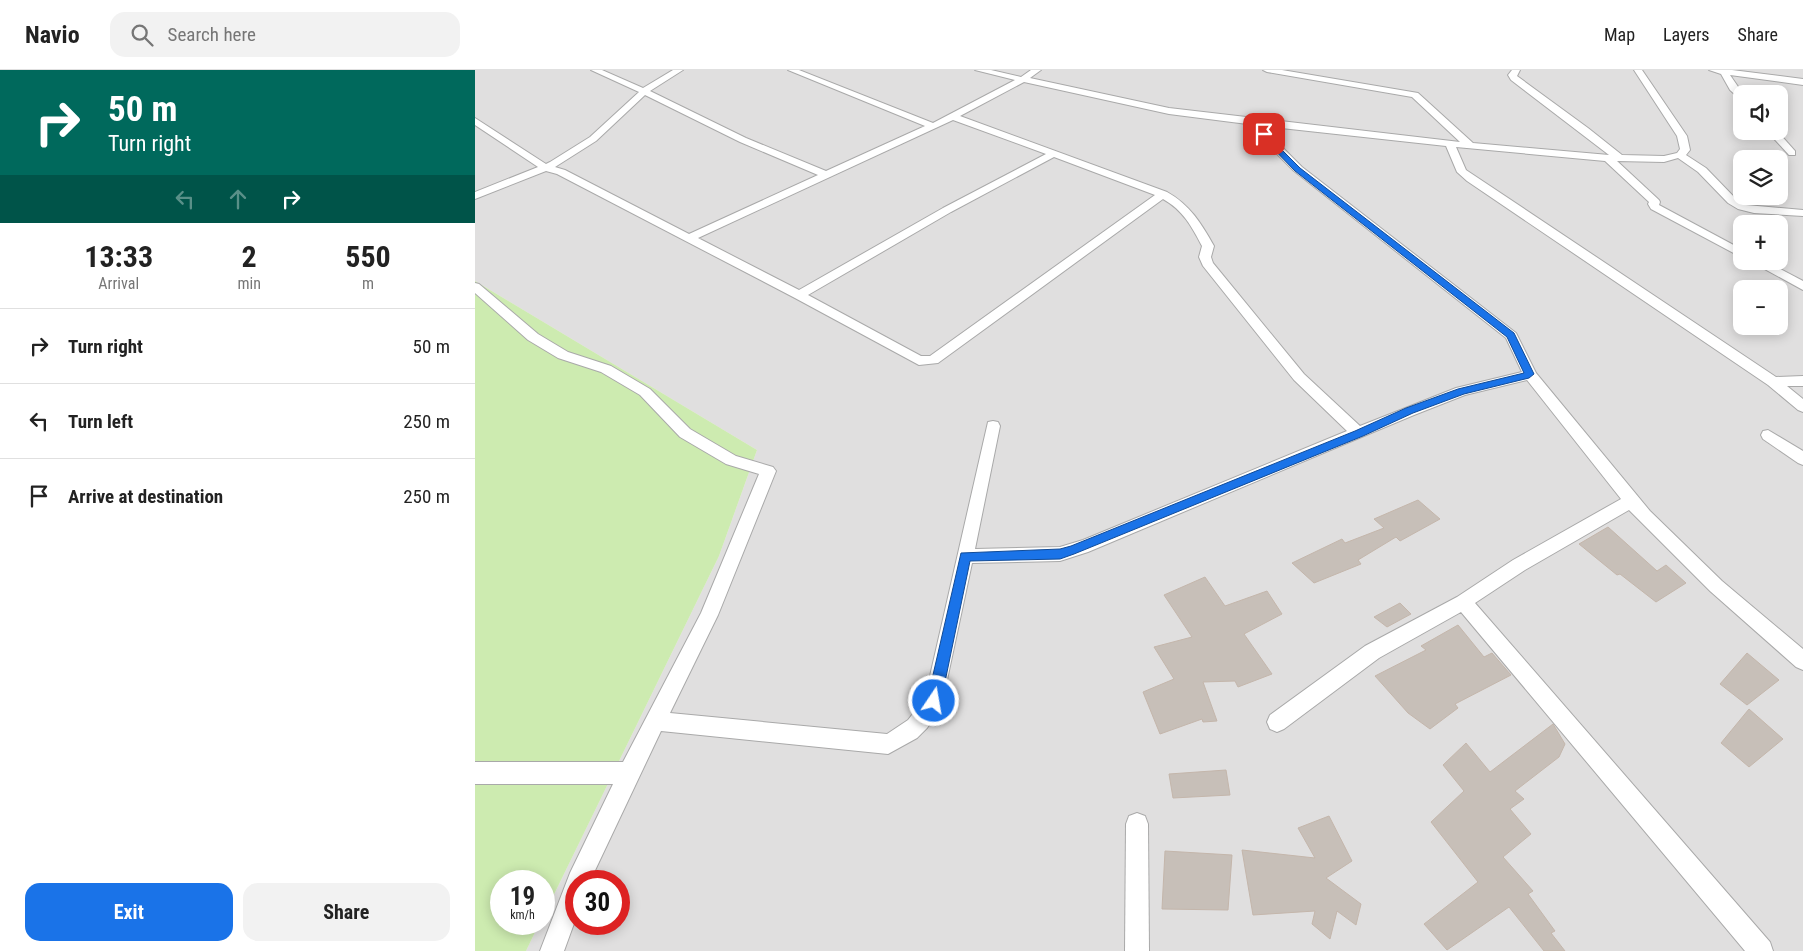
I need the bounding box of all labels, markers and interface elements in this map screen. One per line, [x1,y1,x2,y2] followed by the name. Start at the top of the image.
[110,12,460,57] search box
[25,21,80,49] text: Navio
[128,21,156,49] icon: search
[168,23,256,46] text: Search here
[1604,24,1635,45] text: Map
[1663,24,1710,45] text: Layers
[1738,24,1778,45] text: Share
[1733,85,1788,335] map controls
[1733,85,1788,140] button: sound
[108,89,177,130] text: 50 m
[25,90,90,155] icon: right
[1243,113,1285,155] pin
[1250,120,1278,148] icon: arrive
[108,131,191,156] text: Turn right
[1733,150,1788,205] button: layers
[171,185,199,213] icon: left
[224,185,252,213] icon: ahead
[277,185,305,213] icon: right
[1733,215,1788,270] button: +
[84,239,153,274] text: 13:33
[242,239,257,274] text: 2
[345,239,391,274] text: 550
[98,274,139,293] text: Arrival
[237,274,261,293] text: min
[362,274,374,293] text: m
[1733,280,1788,335] button: −
[25,332,53,360] icon: right
[68,335,143,358] text: Turn right
[413,335,450,358] text: 50 m
[25,407,53,435] icon: left
[68,410,133,433] text: Turn left
[403,410,450,433] text: 250 m
[25,482,53,510] icon: arrive
[68,485,223,508] text: Arrive at destination
[403,485,450,508] text: 250 m
[907,674,959,726] position arrow
[565,870,630,935] speed limit sign: 30
[510,882,535,911] text: 19
[25,883,233,941] button: Exit
[243,883,450,941] button: Share
[510,908,535,922] text: km/h

